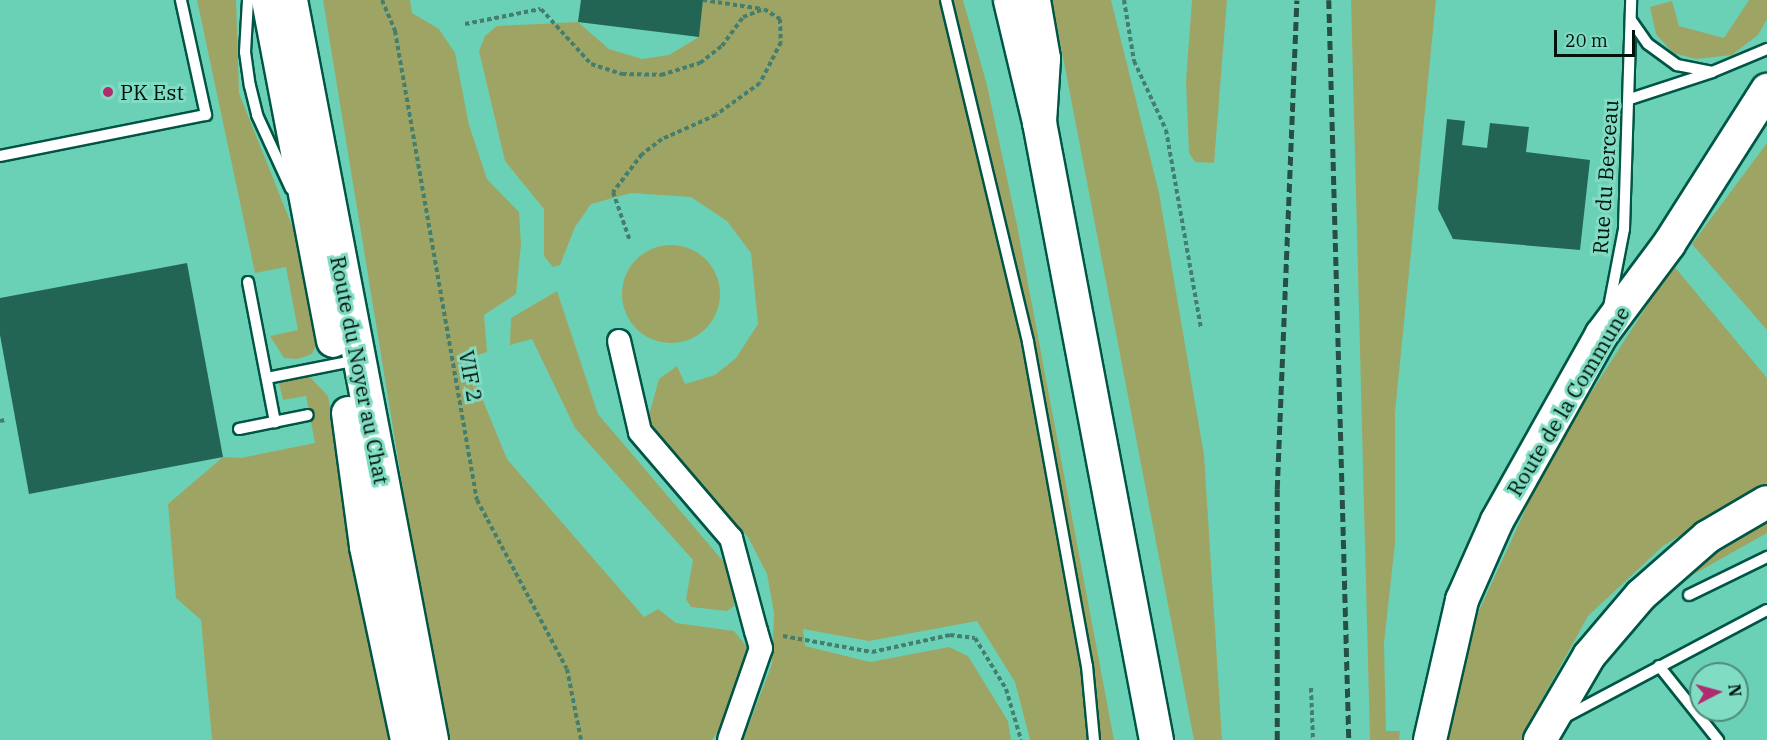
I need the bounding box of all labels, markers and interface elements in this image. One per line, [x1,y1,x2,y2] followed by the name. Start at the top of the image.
[1557,18,1638,56] scale bar
[1565,29,1608,52] text: 20 m
[120,79,184,105] place label: PK Est
[101,85,115,99] marker: PK Est
[1587,99,1623,255] street label: Rue du Berceau
[326,254,394,486] street label: Route du Noyer au Chat
[1501,302,1635,500] street label: Route de la Commune
[454,348,488,404] street label: VIF 2
[1689,662,1749,722] north arrow
[1724,683,1746,698] text: N

